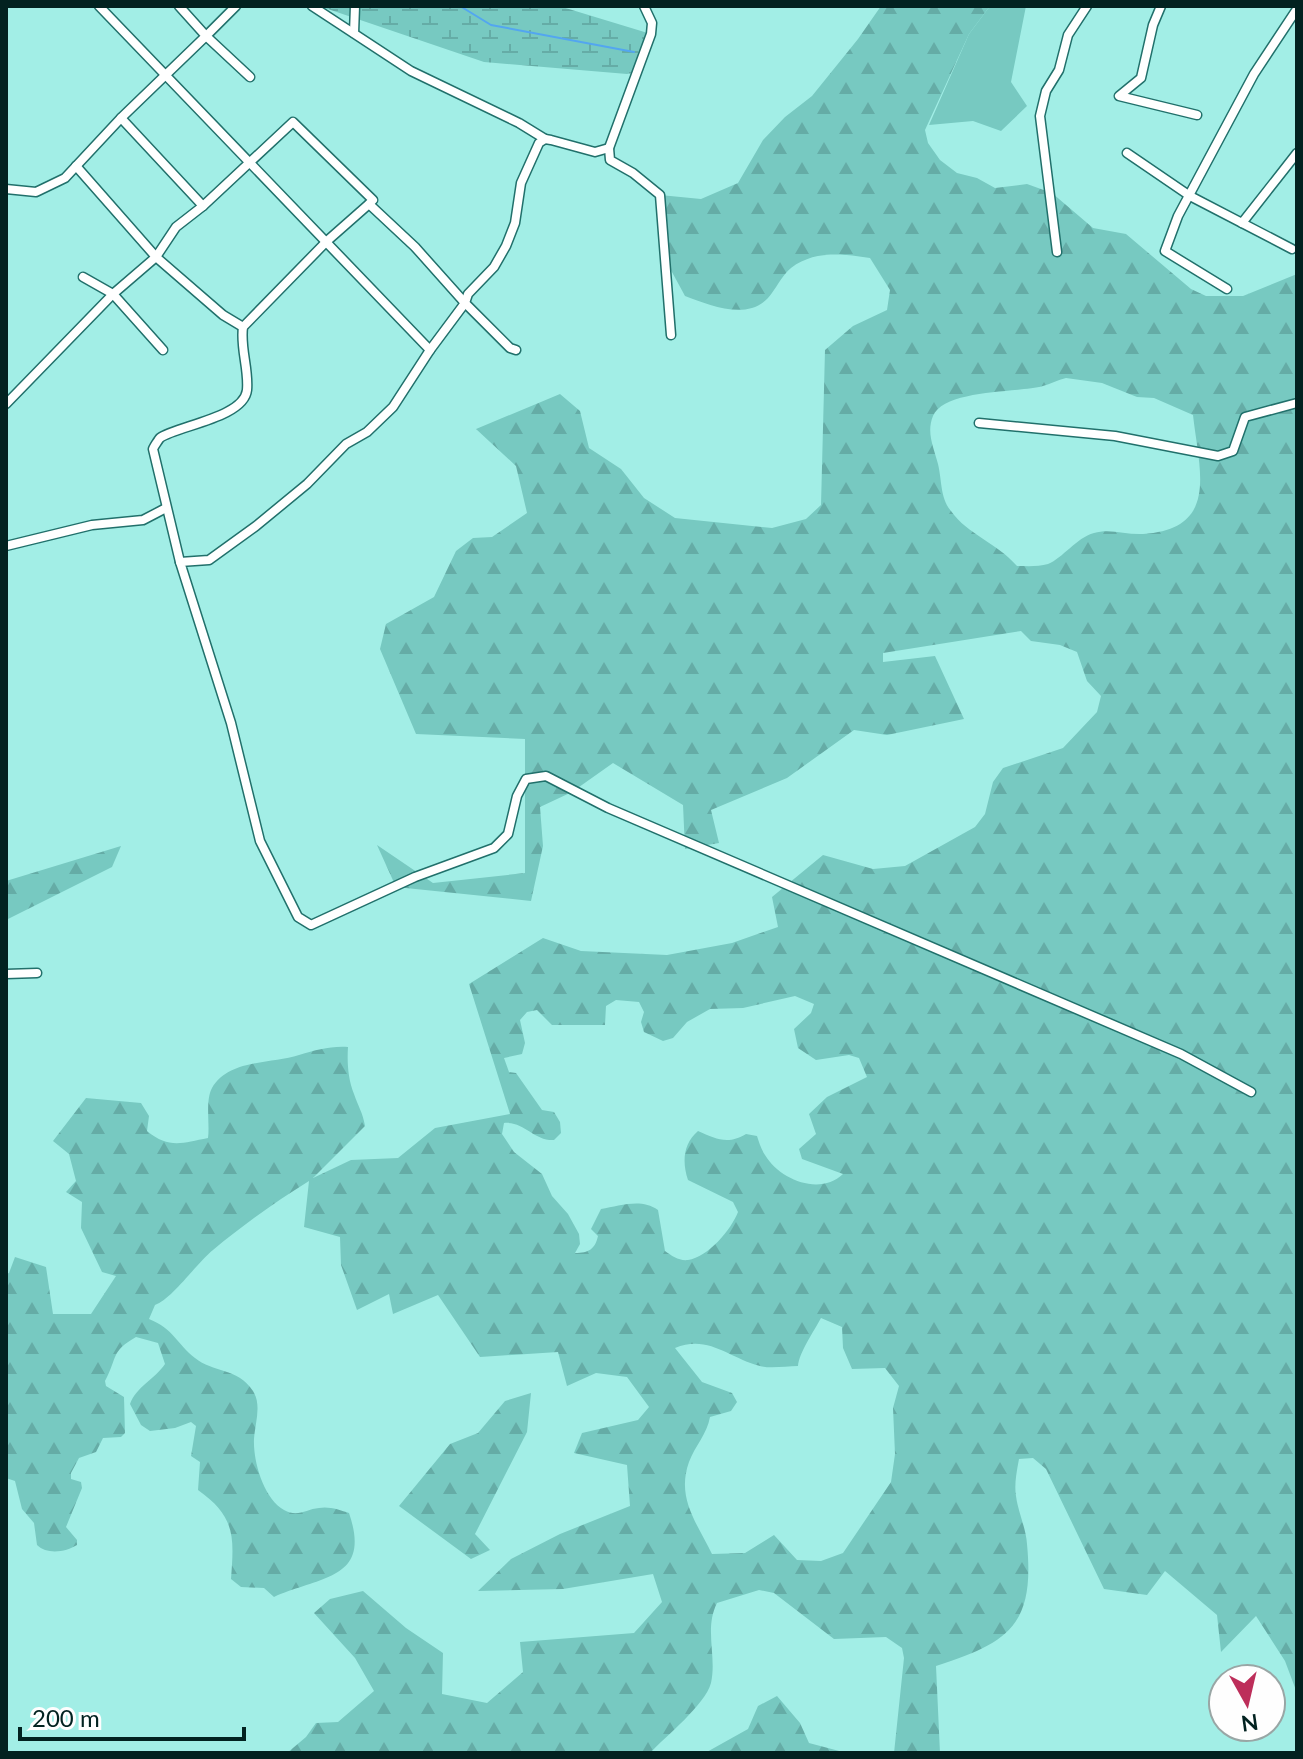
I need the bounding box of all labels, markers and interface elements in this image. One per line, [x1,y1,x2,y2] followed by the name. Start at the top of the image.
[1207,1663,1287,1743] north arrow
[20,1691,244,1741] scale bar
[32,1703,100,1732] text: 200 m
[1240,1709,1260,1738] text: N

